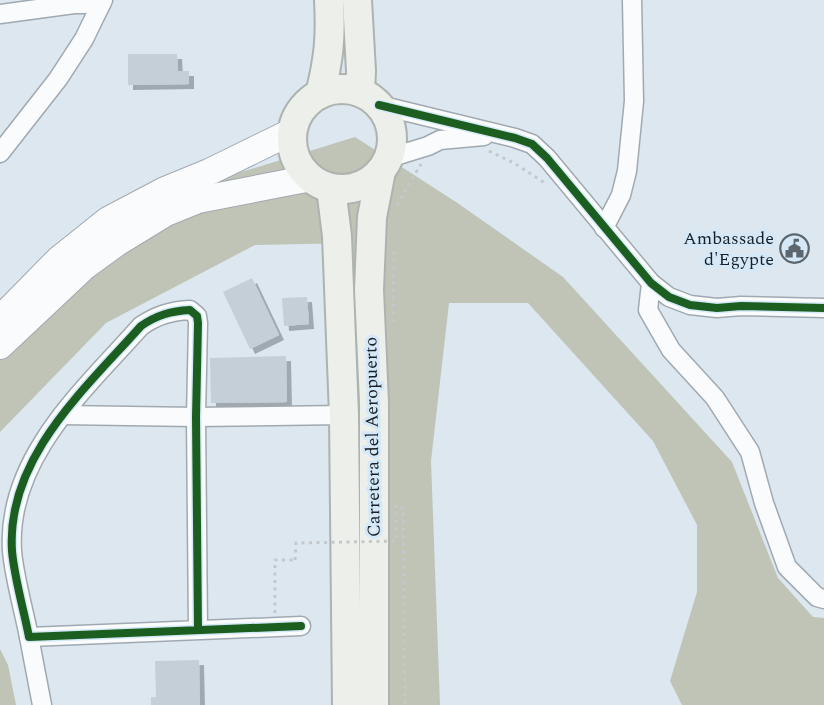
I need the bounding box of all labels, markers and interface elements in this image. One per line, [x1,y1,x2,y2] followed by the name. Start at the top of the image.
[683,225,774,273] place label: Ambassade d'Egypte
[779,232,811,264] public building icon: Ambassade d'Egypte
[357,337,388,537] street label: Carretera del Aeropuerto

